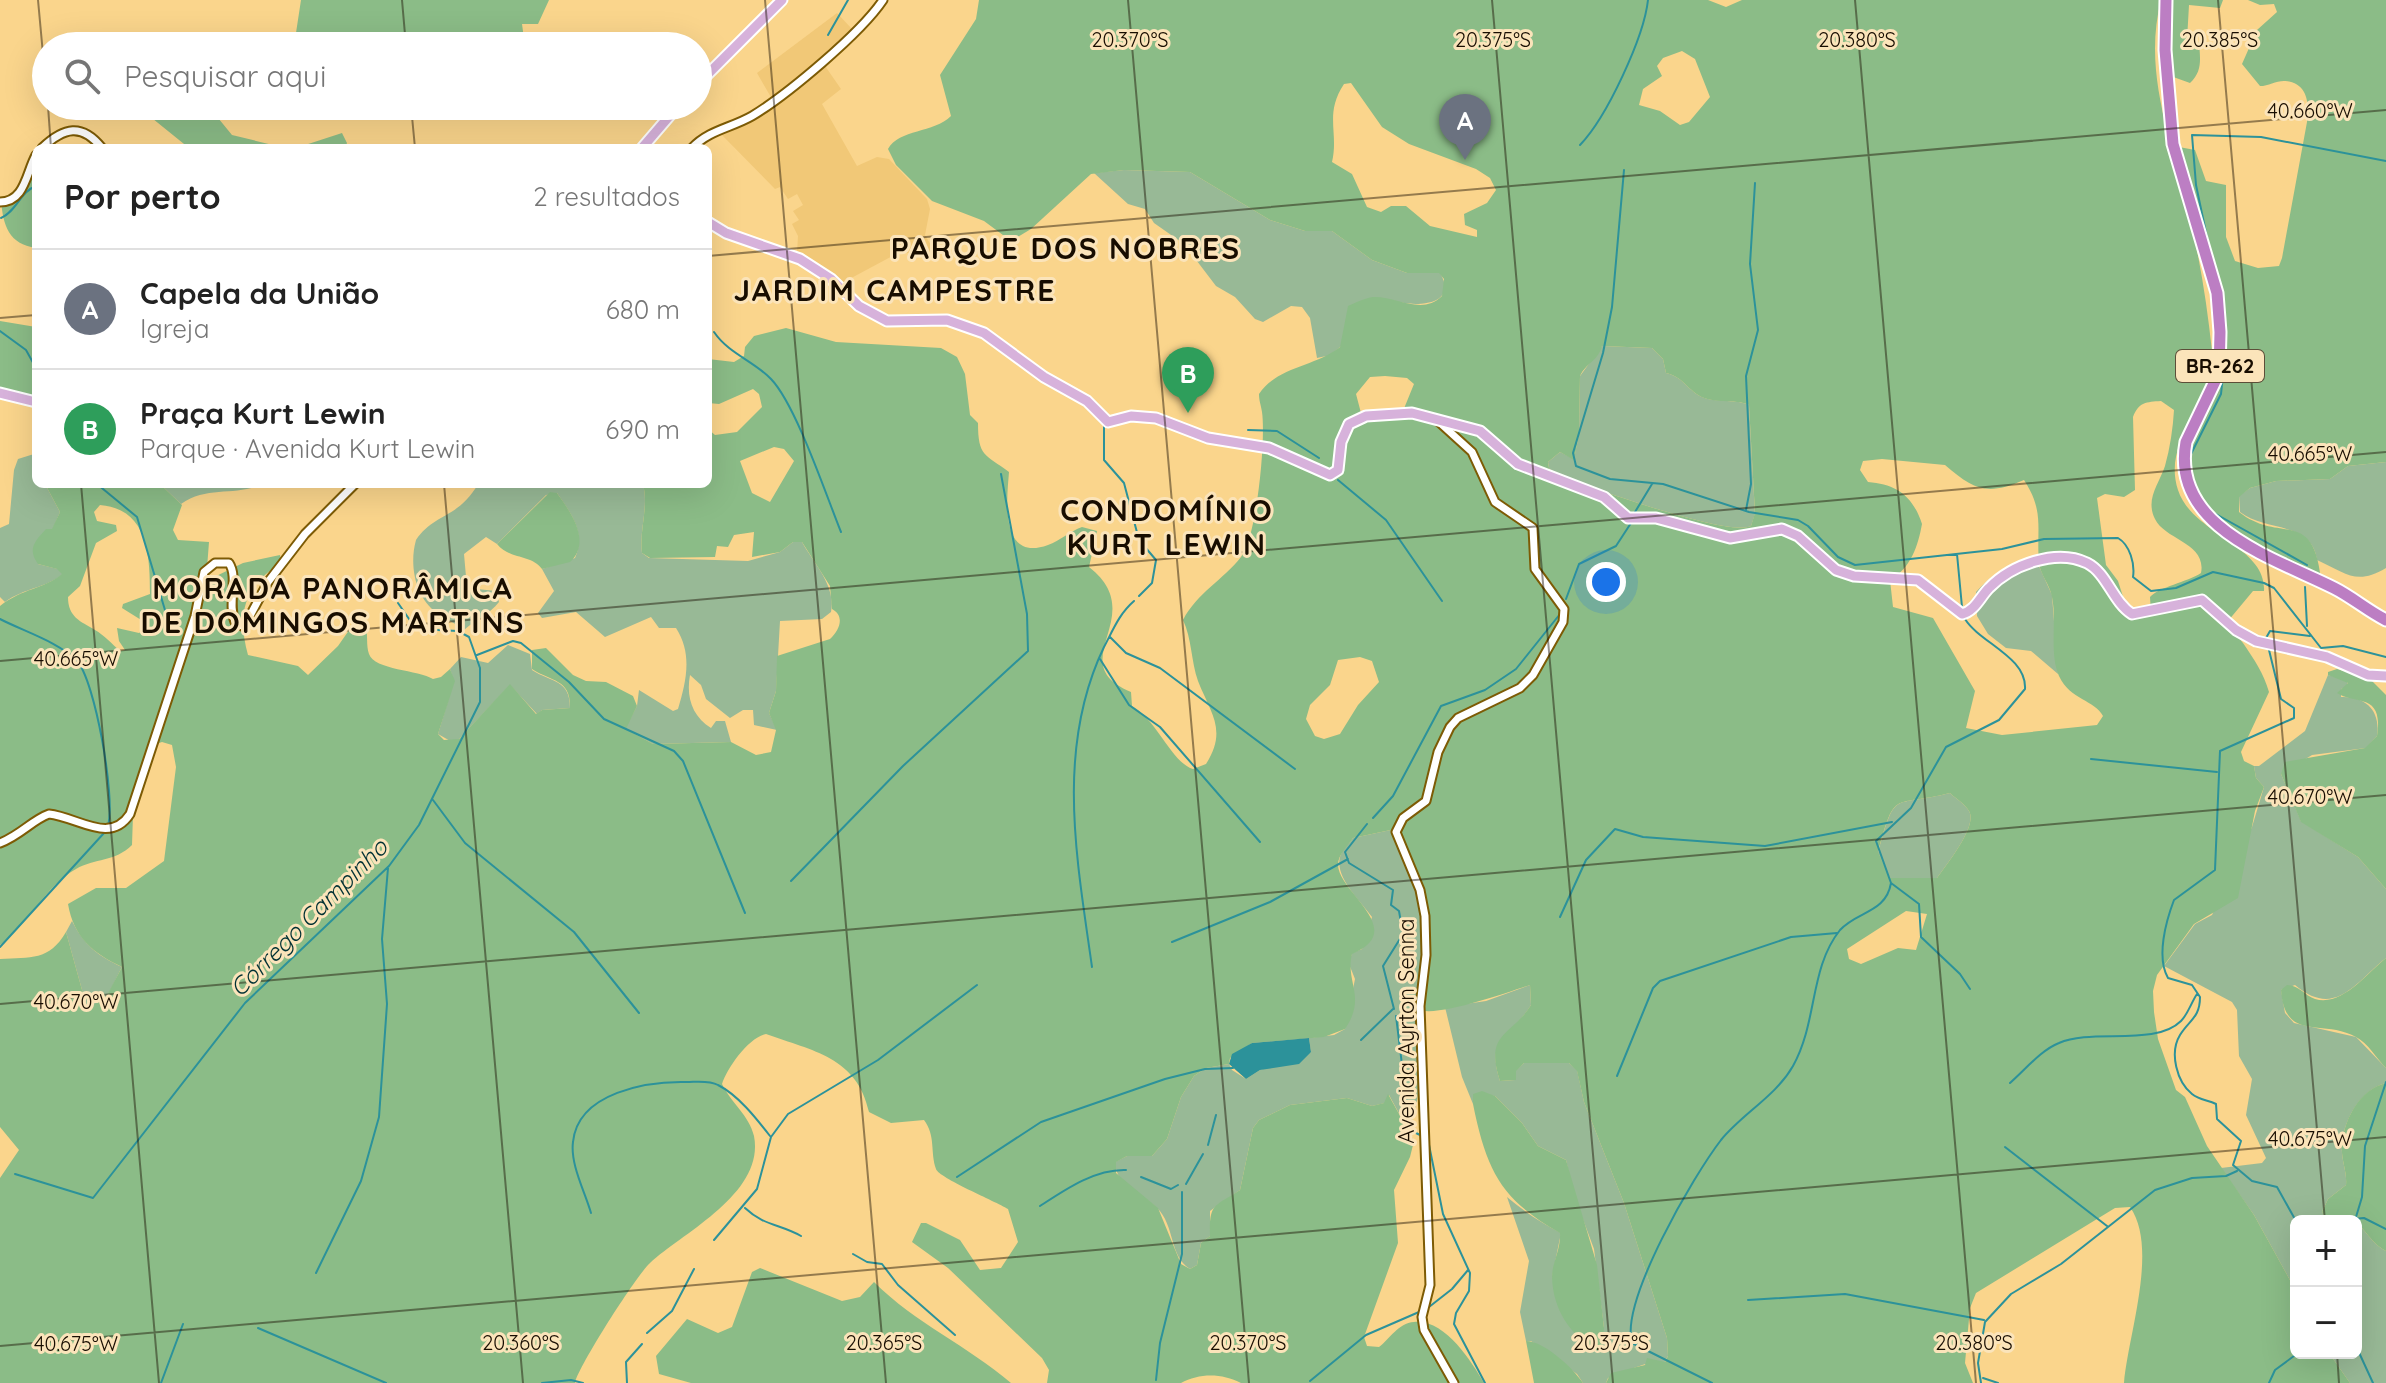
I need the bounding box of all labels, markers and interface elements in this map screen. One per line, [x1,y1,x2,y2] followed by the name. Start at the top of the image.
[1091,27,1169,52] text: 20.370°S
[1455,27,1531,52] text: 20.375°S
[1818,27,1896,52] text: 20.380°S
[2182,27,2258,52] text: 20.385°S
[32,32,712,120] search box
[60,54,104,98] icon: search
[124,57,326,95] text: Pesquisar aqui
[1439,94,1491,160] pin: A
[2267,98,2353,123] text: 40.660°W
[64,175,221,218] text: Por perto
[533,180,680,213] text: 2 resultados
[891,229,1241,267] district label: PARQUE DOS NOBRES
[734,271,1056,309] district label: JARDIM CAMPESTRE
[140,274,379,312] text: Capela da União
[82,293,98,326] text: A
[606,293,680,326] text: 680 m
[140,312,210,345] text: Igreja
[1162,347,1214,413] pin: B
[2176,350,2264,382] road number: BR-262
[140,394,386,432] text: Praça Kurt Lewin
[81,413,99,446] text: B
[605,413,680,446] text: 690 m
[140,432,475,465] text: Parque · Avenida Kurt Lewin
[2268,441,2352,466] text: 40.665°W
[1060,491,1274,563] district label: CONDOMÍNIO KURT LEWIN
[1586,562,1626,602] your location
[141,569,525,641] district label: MORADA PANORÂMICA DE DOMINGOS MARTINS
[34,646,118,671] text: 40.665°W
[2268,784,2352,809] text: 40.670°W
[223,831,395,1002] water label: Córrego Campinho
[1392,918,1420,1144] street label: Avenida Ayrton Senna
[34,989,118,1014] text: 40.670°W
[2268,1126,2352,1151] text: 40.675°W
[2290,1215,2362,1359] map controls
[2290,1215,2362,1287] button: +
[2290,1287,2362,1359] button: −
[482,1330,560,1355] text: 20.360°S
[846,1330,922,1355] text: 20.365°S
[1209,1330,1287,1355] text: 20.370°S
[1573,1330,1649,1355] text: 20.375°S
[1935,1330,2013,1355] text: 20.380°S
[34,1331,118,1356] text: 40.675°W

